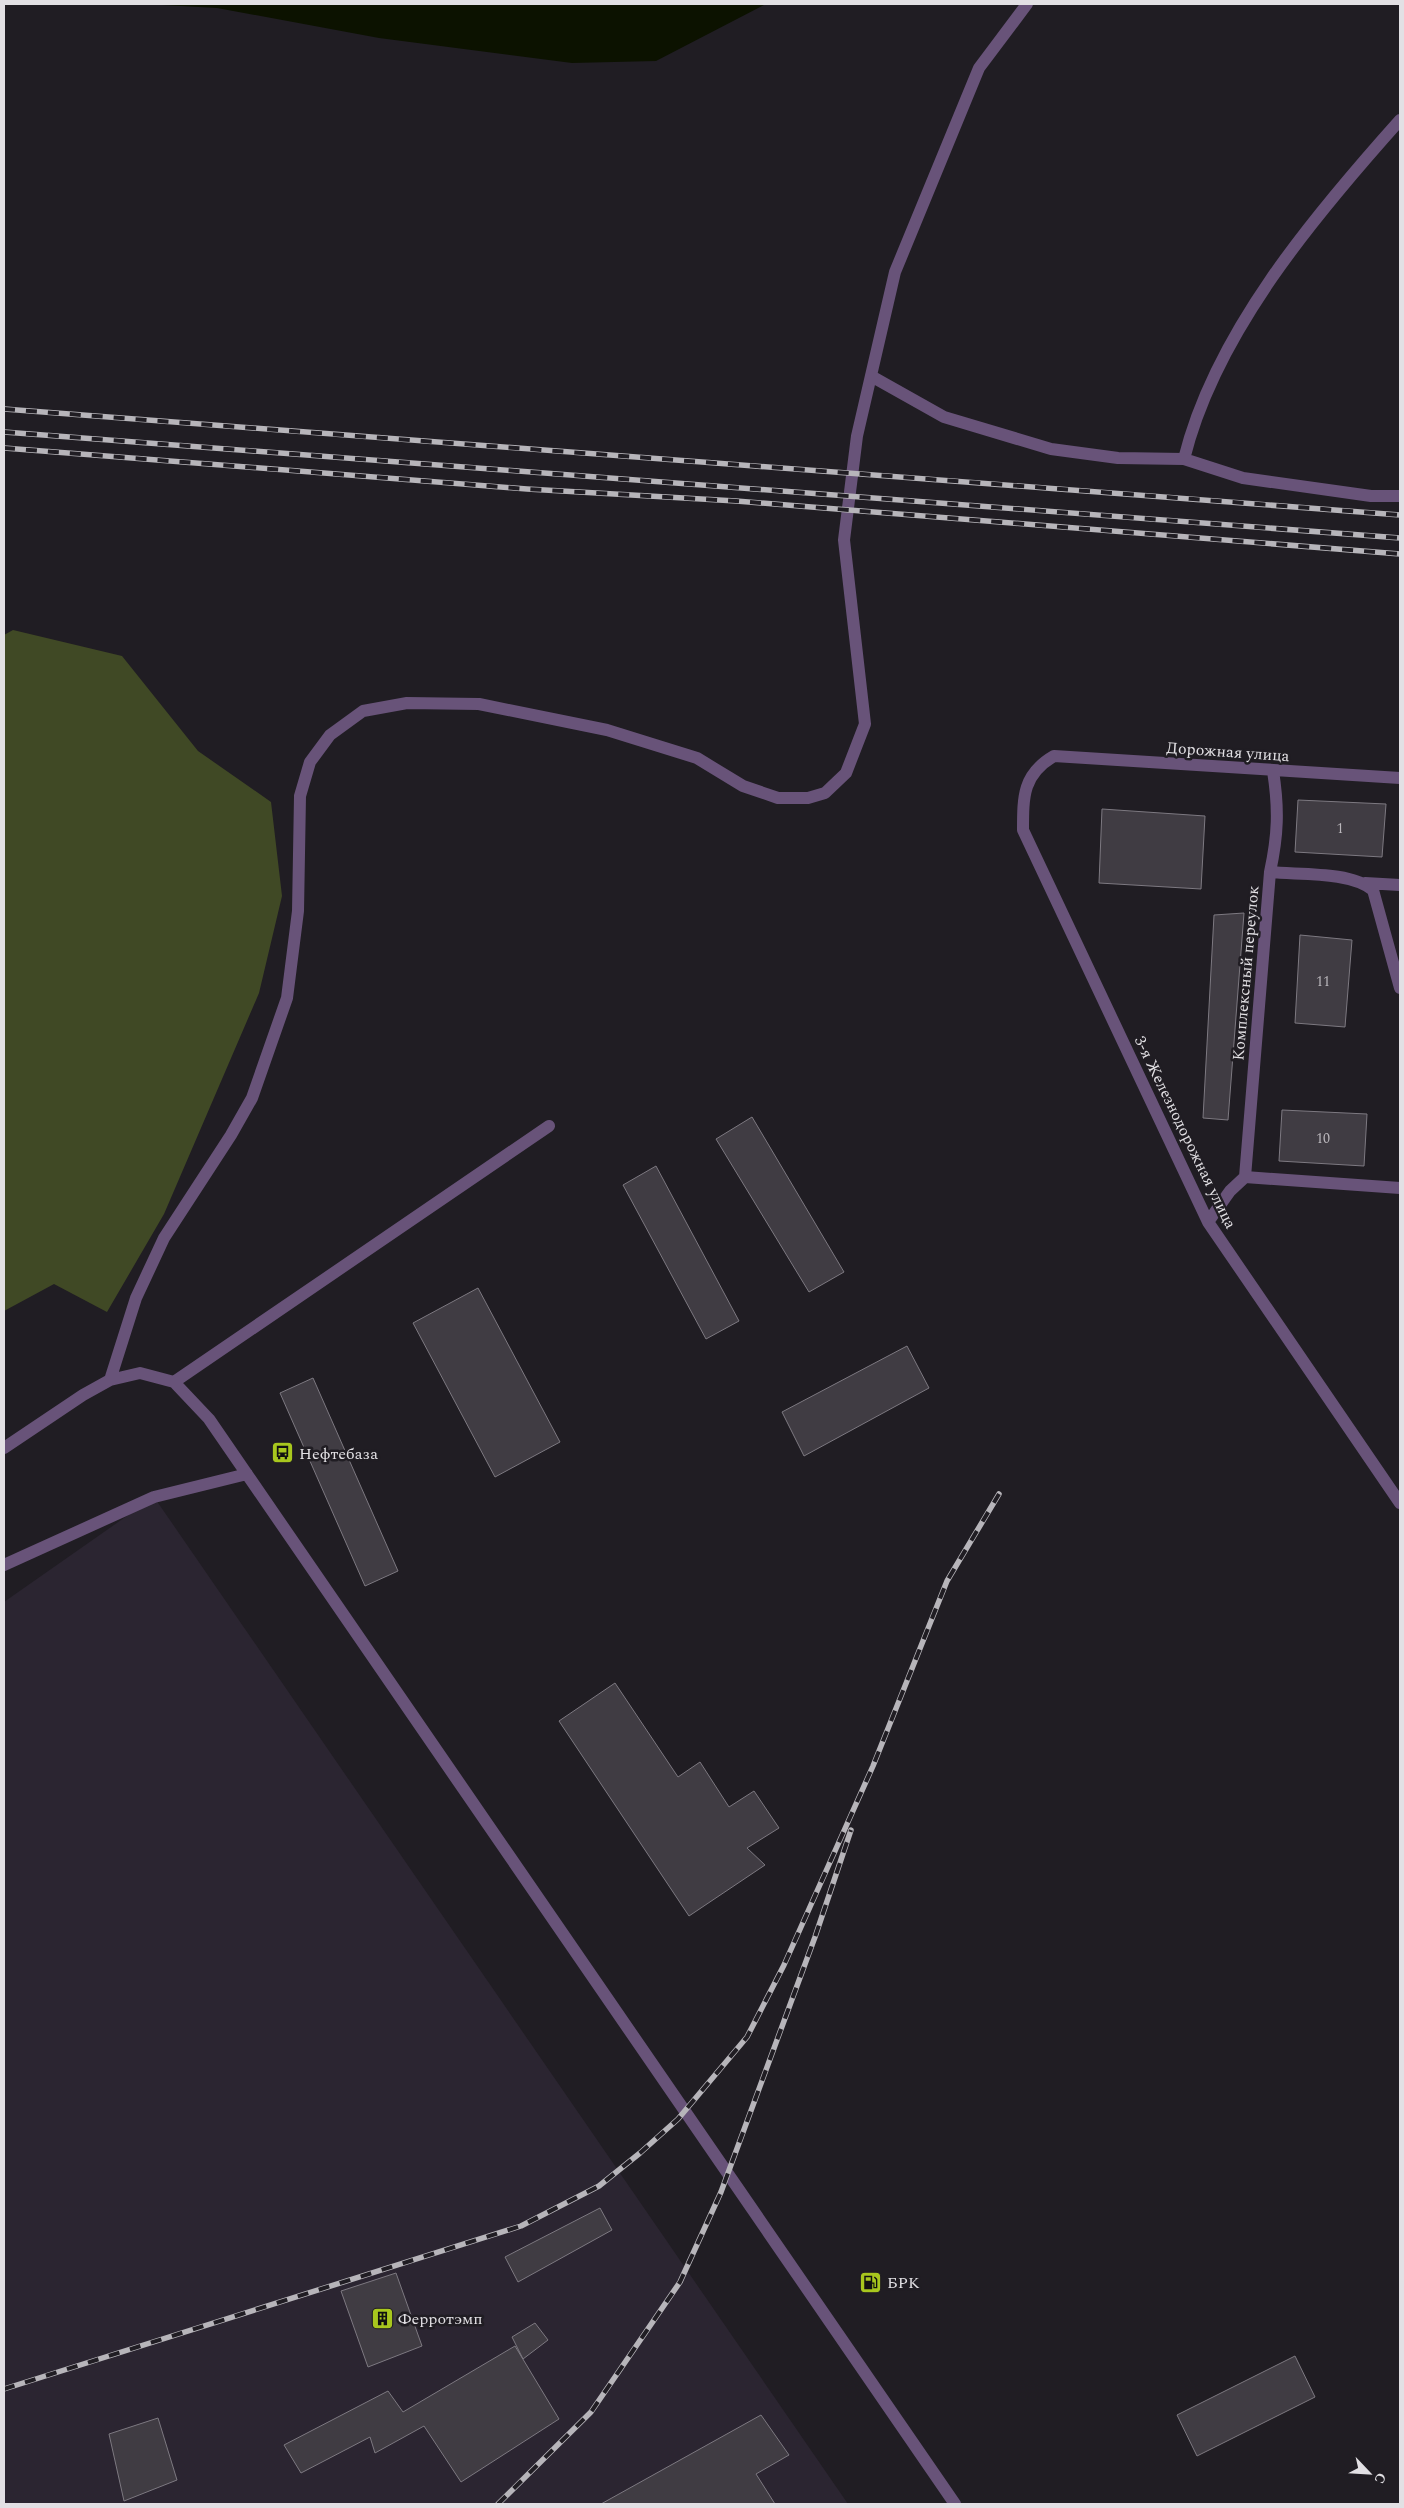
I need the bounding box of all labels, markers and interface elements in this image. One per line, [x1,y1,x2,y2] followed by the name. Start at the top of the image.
[1166,736,1290,768] street label: Дорожная улица
[1337,818,1344,839] house number: 1
[1226,884,1266,1062] street label: Комплексный переулок
[1316,971,1330,992] house number: 11
[1128,1032,1242,1233] street label: 3-я Железнодорожная улица
[1316,1128,1330,1149] house number: 10
[271,1441,295,1465] bus stop icon: Нефтебаза
[299,1442,378,1466] place label: Нефтебаза
[859,2270,883,2294] fuel station icon: БРК
[887,2271,920,2295] place label: БРК
[370,2306,394,2330] building icon: Ферротэмп
[398,2307,483,2331] place label: Ферротэмп
[1344,2448,1394,2498] north arrow
[1369,2469,1392,2487] text: С

